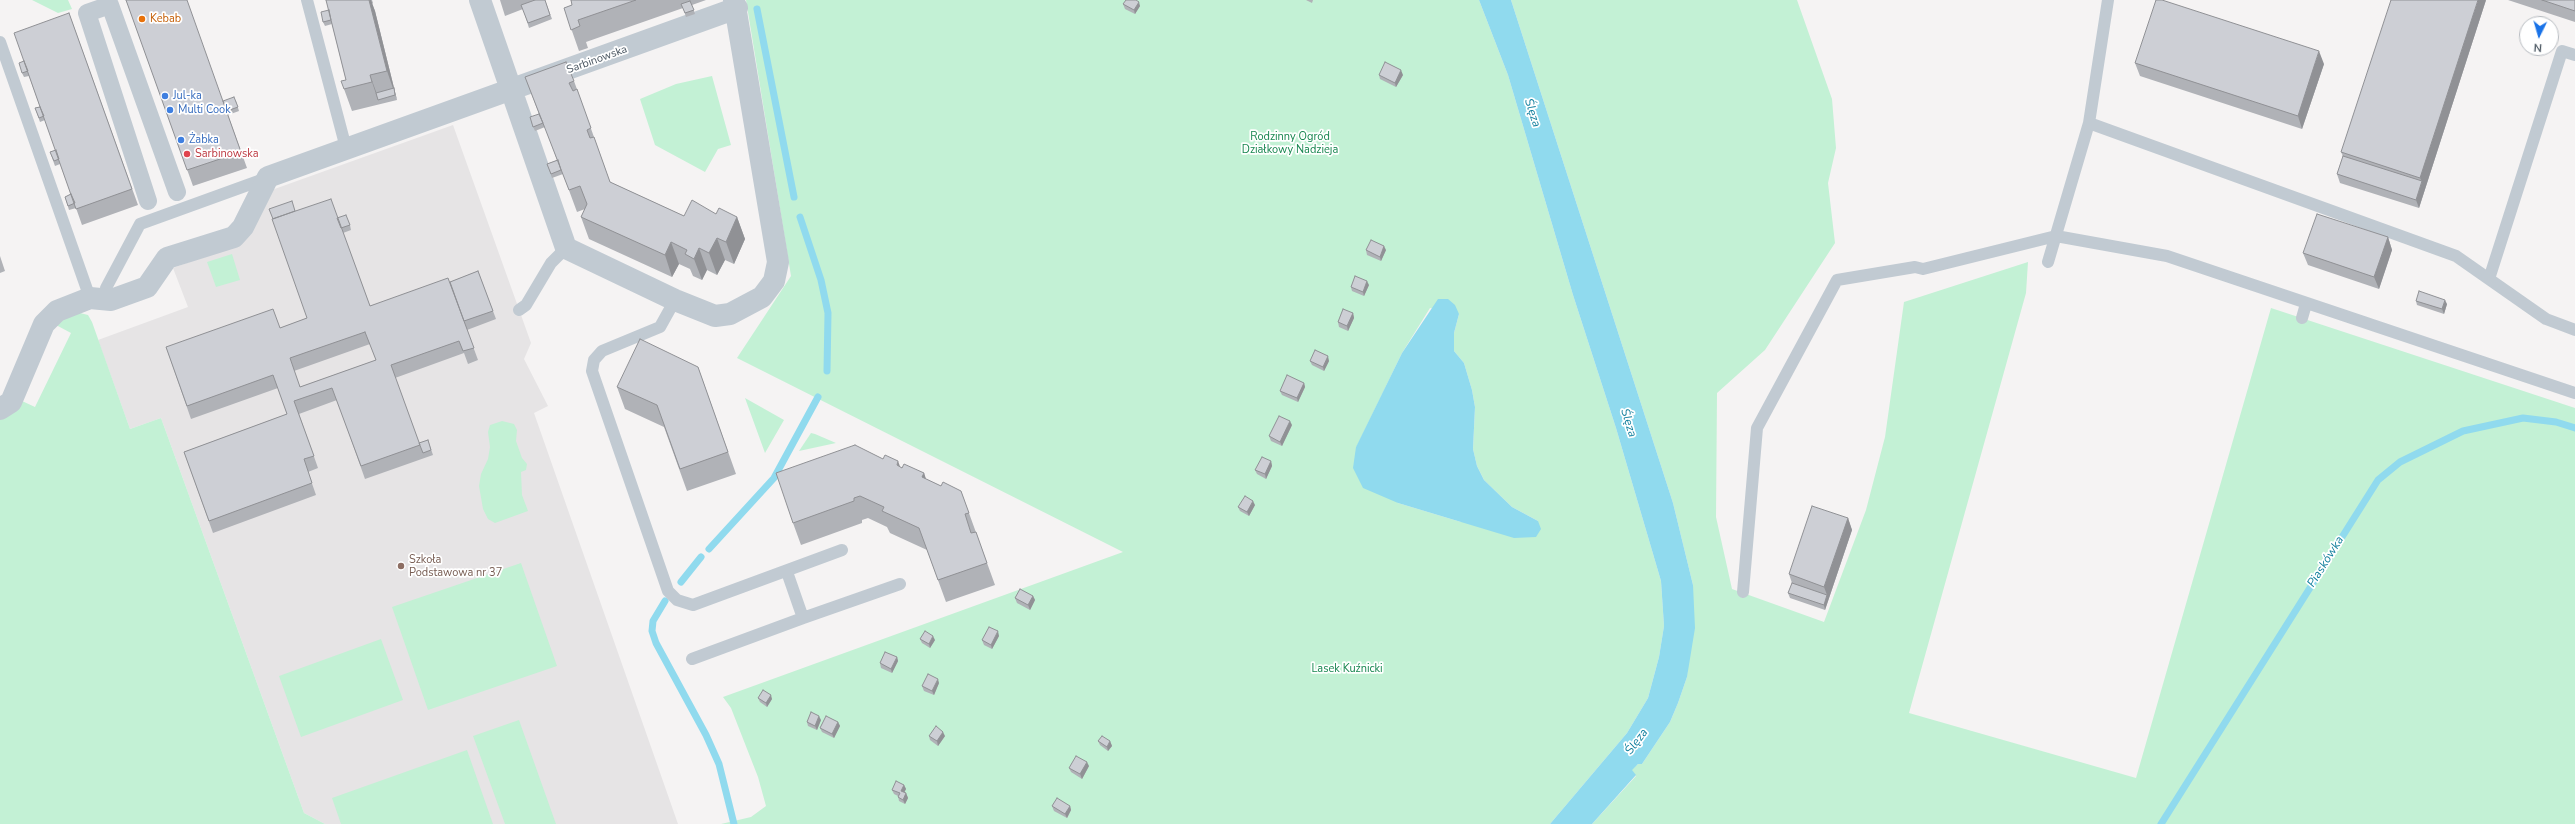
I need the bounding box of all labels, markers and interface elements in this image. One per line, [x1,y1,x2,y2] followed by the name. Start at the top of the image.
[150,12,181,26] place label: Kebab
[137,14,147,24] marker: Kebab
[2519,16,2559,56] north arrow
[2533,40,2543,55] text: N
[565,43,629,77] street label: Sarbinowska
[173,89,202,103] place label: Jul-ka
[160,91,170,101] marker: Jul-ka
[1521,97,1543,129] water label: Ślęza
[178,103,231,117] place label: Multi Cook
[165,105,175,115] marker: Multi Cook
[1242,130,1338,156] park label: Rodzinny Ogród Działkowy Nadzieja
[189,133,219,147] place label: Żabka
[176,135,186,145] marker: Żabka
[195,147,258,161] place label: Sarbinowska
[182,149,192,159] marker: Sarbinowska
[1617,407,1639,439] water label: Ślęza
[2305,534,2347,590] water label: Piaskówka
[409,553,502,579] place label: Szkoła Podstawowa nr 37
[396,561,406,571] marker: Szkoła Podstawowa nr 37
[1311,662,1383,676] park label: Lasek Kuźnicki
[1622,726,1652,758] water label: Ślęza

